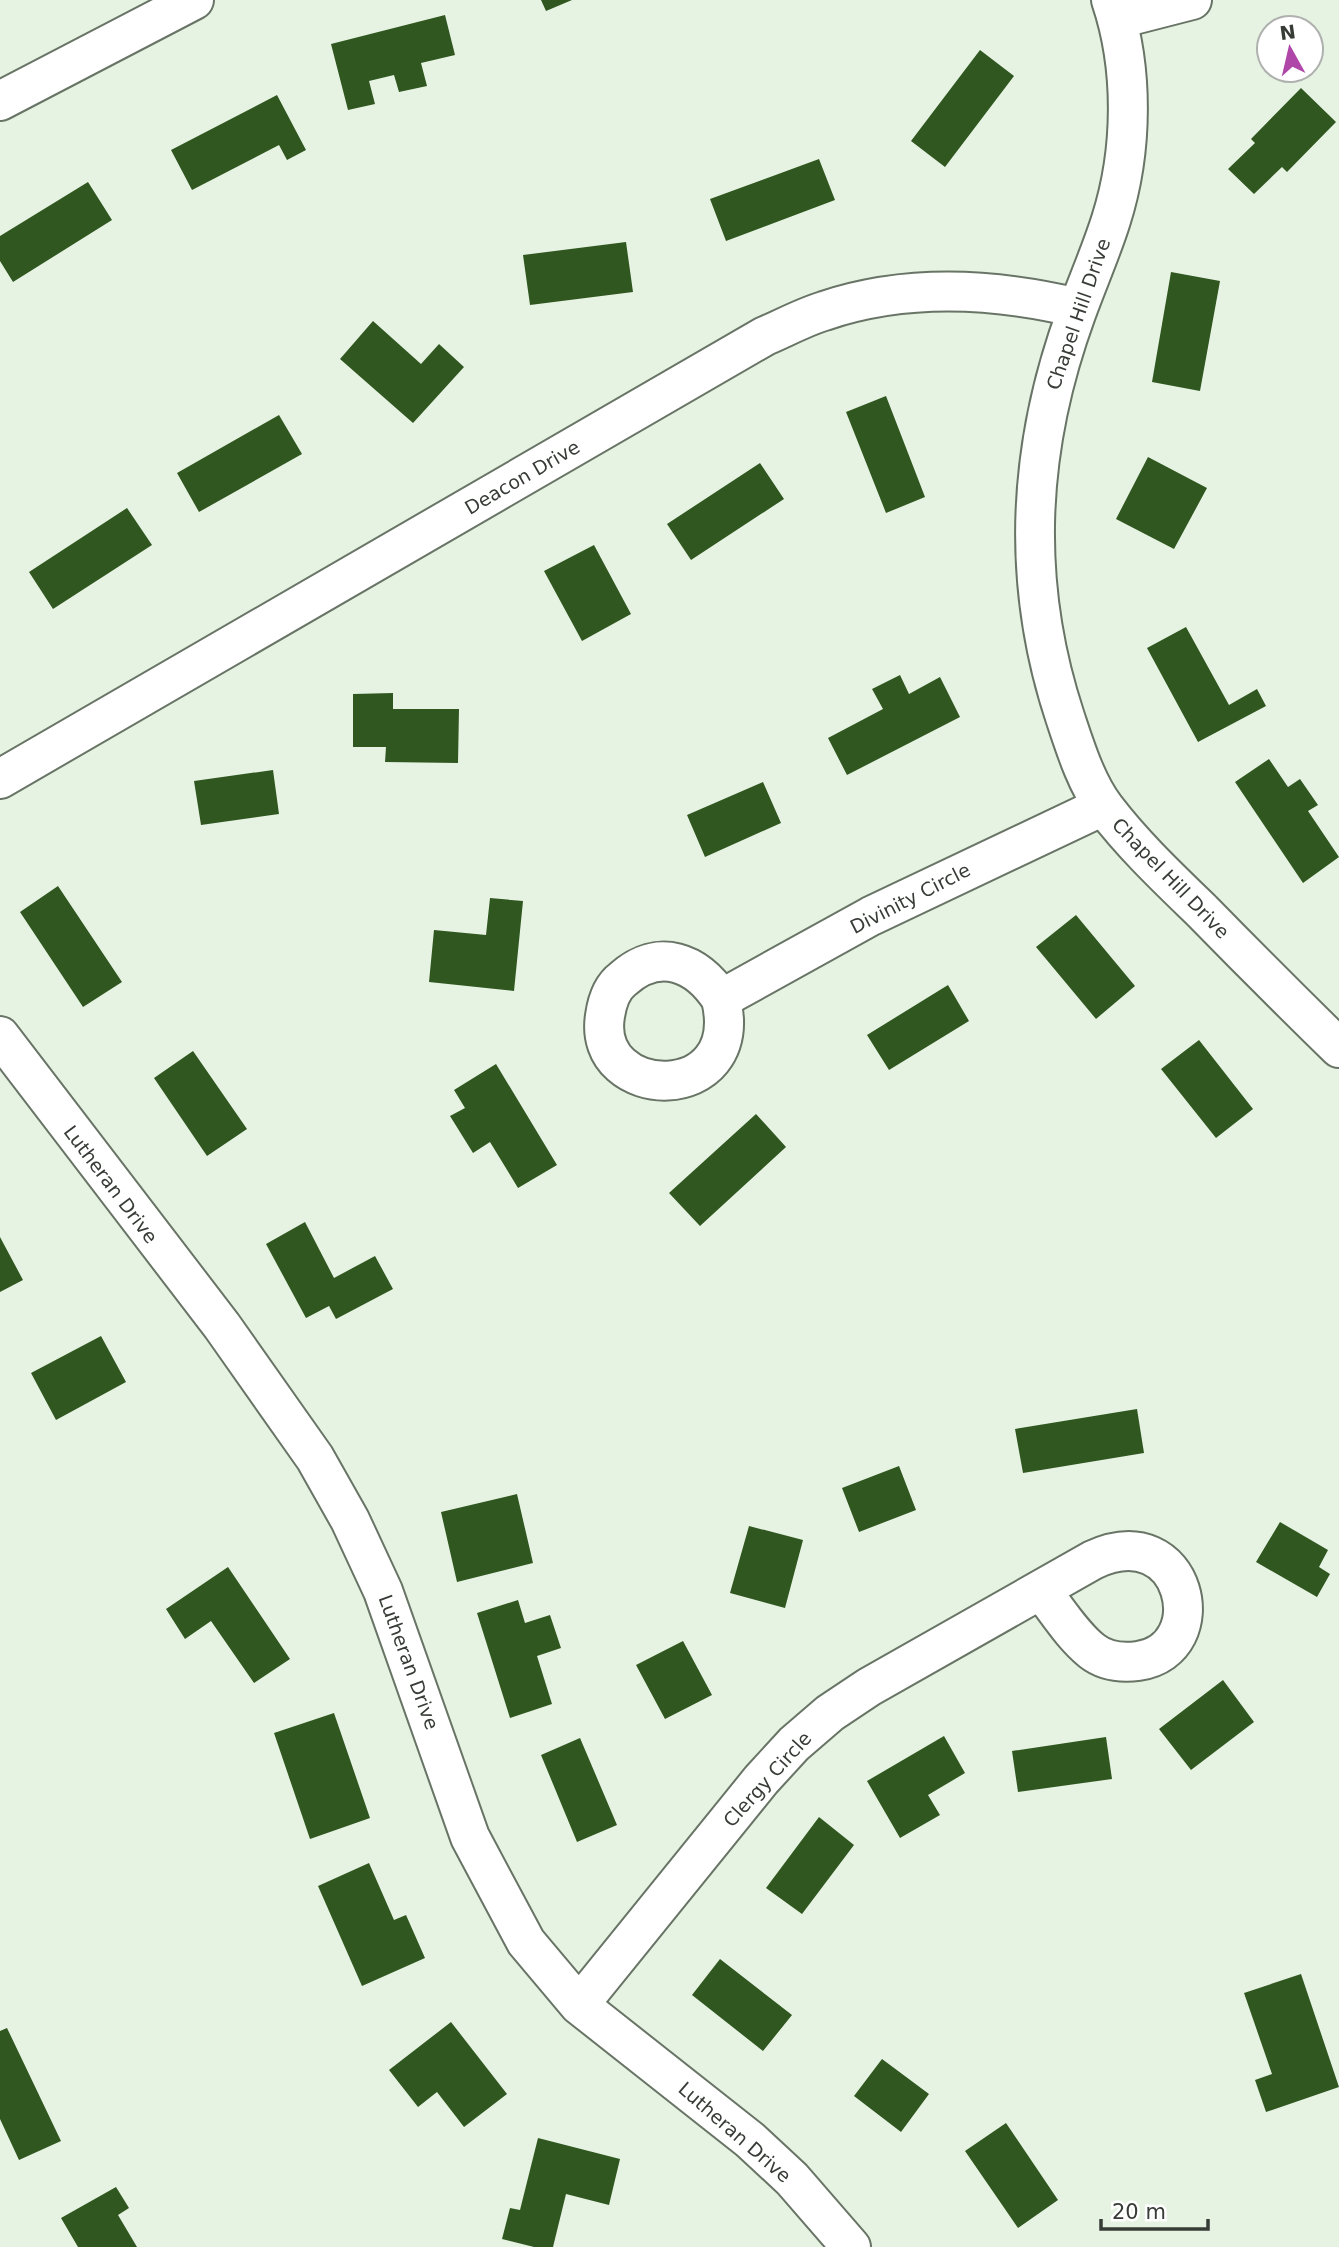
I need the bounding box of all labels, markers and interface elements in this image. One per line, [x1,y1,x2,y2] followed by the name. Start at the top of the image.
[1255,14,1325,84] north arrow
[1278,20,1297,44] text: N
[1042,235,1114,393] street label: Chapel Hill Drive
[461,435,583,519] street label: Deacon Drive
[1108,813,1234,943] street label: Chapel Hill Drive
[846,858,974,938] street label: Divinity Circle
[60,1121,162,1247] street label: Lutheran Drive
[374,1592,444,1732] street label: Lutheran Drive
[719,1727,815,1831] street label: Clergy Circle
[674,2077,796,2187] street label: Lutheran Drive
[1101,2188,1208,2232] scale bar
[1112,2200,1166,2224] text: 20 m

